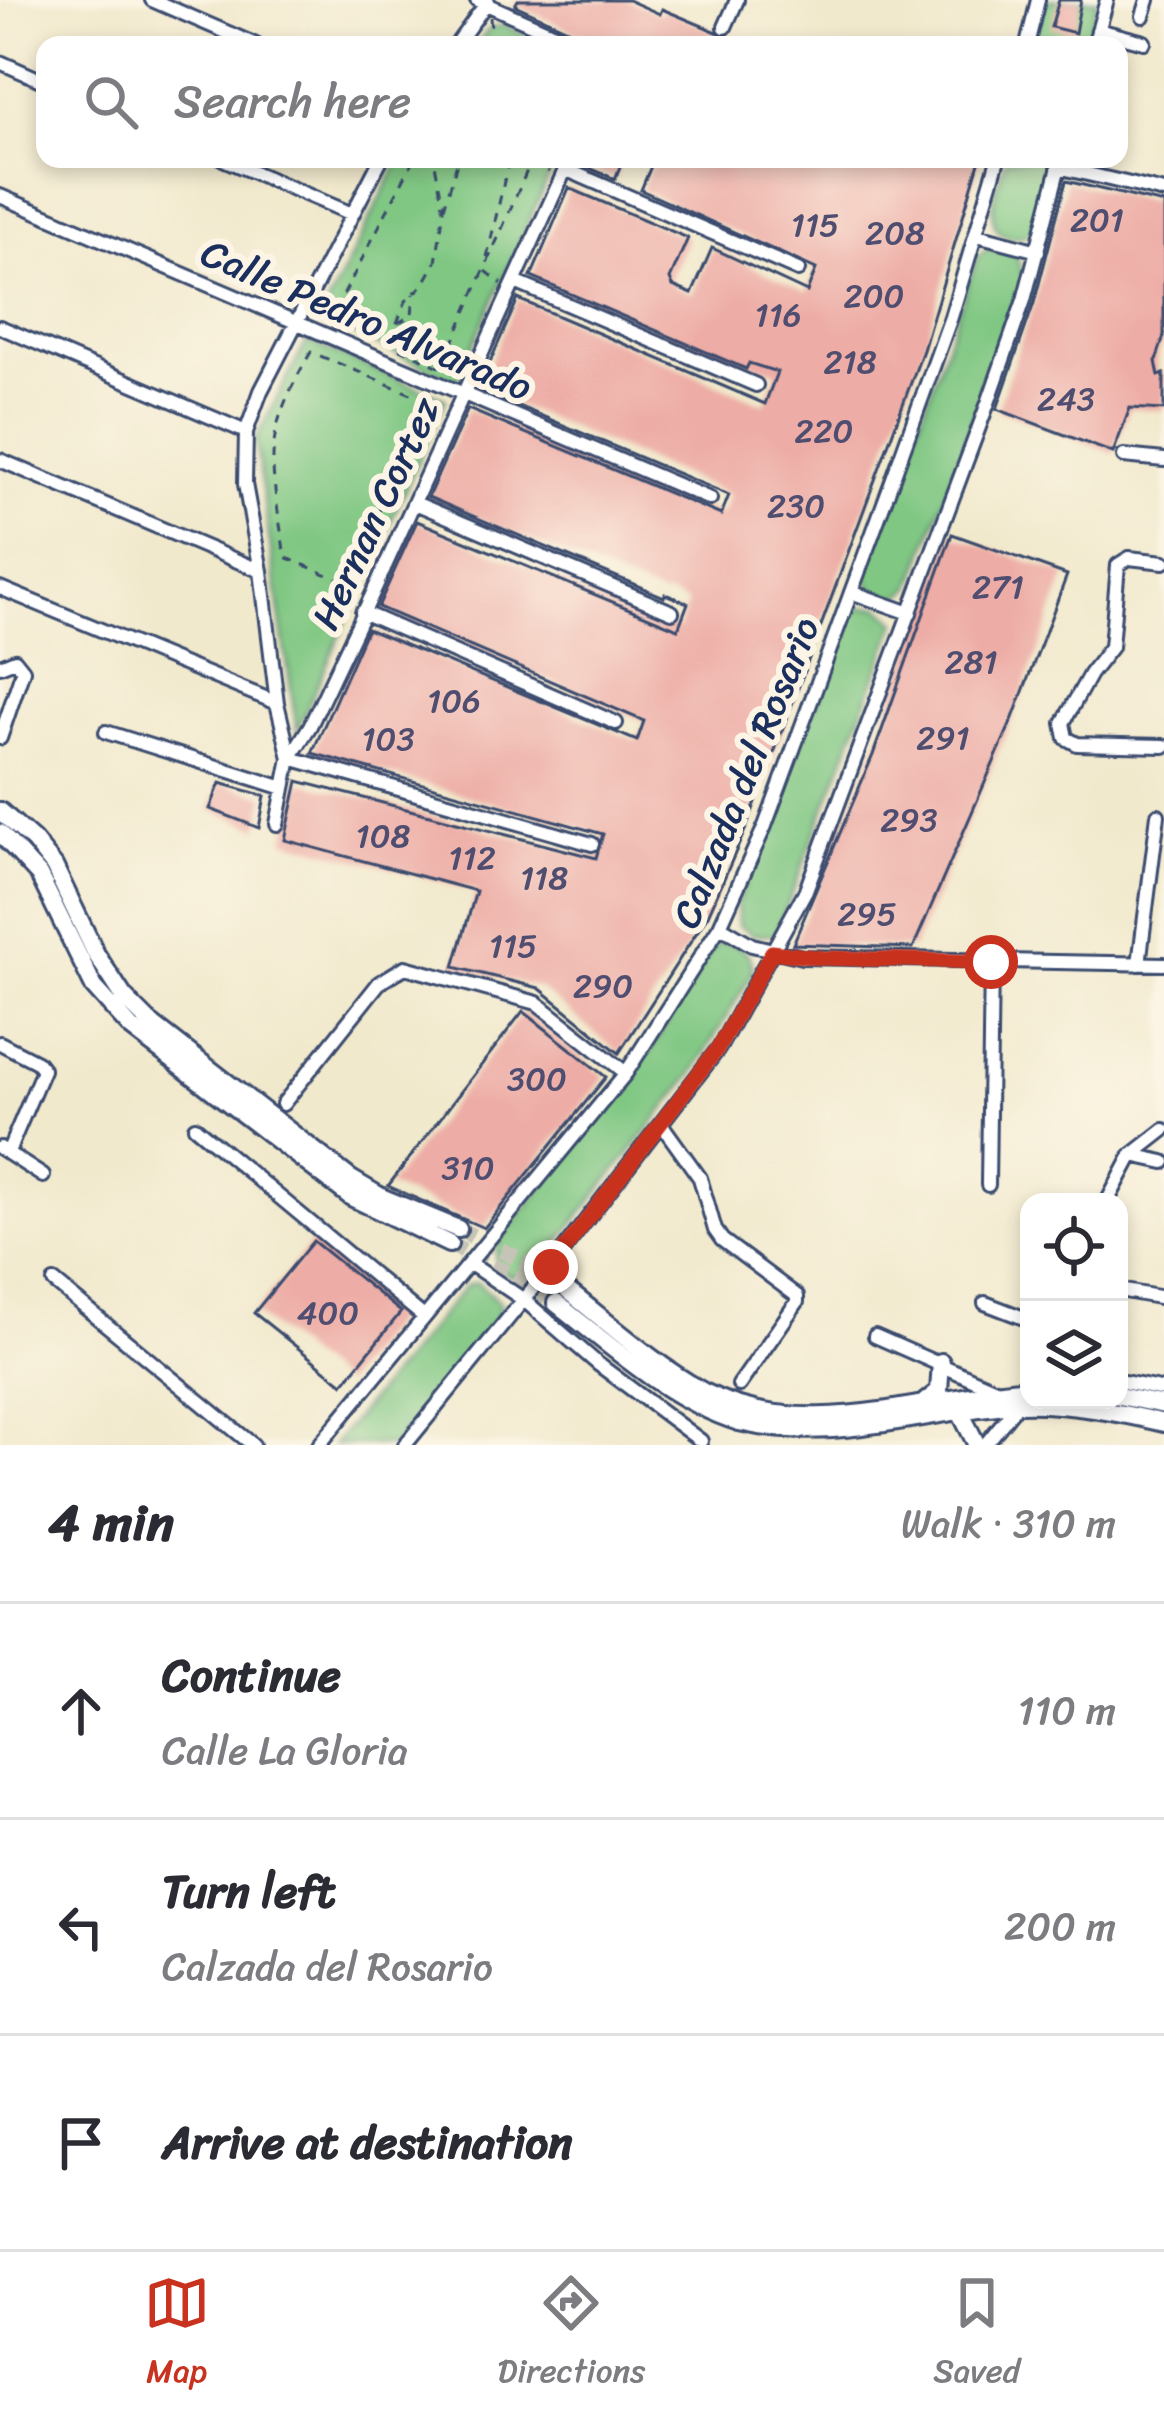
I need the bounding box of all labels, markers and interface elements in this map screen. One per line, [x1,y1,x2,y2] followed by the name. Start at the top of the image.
[36,36,1128,168] search box
[174,62,411,142] text: Search here
[78,69,144,135] icon: search
[1070,191,1124,249] house number: 201
[791,196,839,254] house number: 115
[865,204,925,262] house number: 208
[190,218,544,421] street label: Calle Pedro Alvarado
[844,267,904,325] house number: 200
[754,286,802,344] house number: 116
[823,333,877,391] house number: 218
[1037,370,1095,428] house number: 243
[291,385,460,641] street label: Hernan Cortez
[795,402,853,460] house number: 220
[767,477,825,535] house number: 230
[972,558,1024,616] house number: 271
[651,606,839,939] street label: Calzada del Rosario
[944,633,998,691] house number: 281
[427,672,481,730] house number: 106
[916,709,970,767] house number: 291
[361,710,415,768] house number: 103
[880,791,938,849] house number: 293
[356,807,411,865] house number: 108
[448,829,496,887] house number: 112
[520,849,568,907] house number: 118
[837,885,897,943] house number: 295
[489,917,537,975] house number: 115
[964,935,1018,989] route start
[573,957,633,1015] house number: 290
[507,1050,567,1108] house number: 300
[441,1139,495,1197] house number: 310
[1020,1193,1128,1409] map controls
[1020,1193,1128,1301] button: locate
[524,1240,578,1294] route end
[297,1284,359,1342] house number: 400
[1020,1301,1128,1409] button: layers
[48,1478,174,1568] text: 4 min
[901,1489,1116,1558] text: Walk · 310 m
[162,1636,341,1716] text: Continue
[1018,1676,1116,1745] text: 110 m
[48,1678,114,1744] icon: ahead
[162,1716,408,1785] text: Calle La Gloria
[162,1852,335,1932] text: Turn left
[1004,1892,1116,1961] text: 200 m
[48,1894,114,1960] icon: left
[162,1932,493,2001] text: Calzada del Rosario
[162,2103,572,2183] text: Arrive at destination
[48,2110,114,2176] icon: arrive
[144,2270,210,2400] tab: Map
[498,2270,645,2400] tab: Directions
[933,2270,1020,2400] tab: Saved

